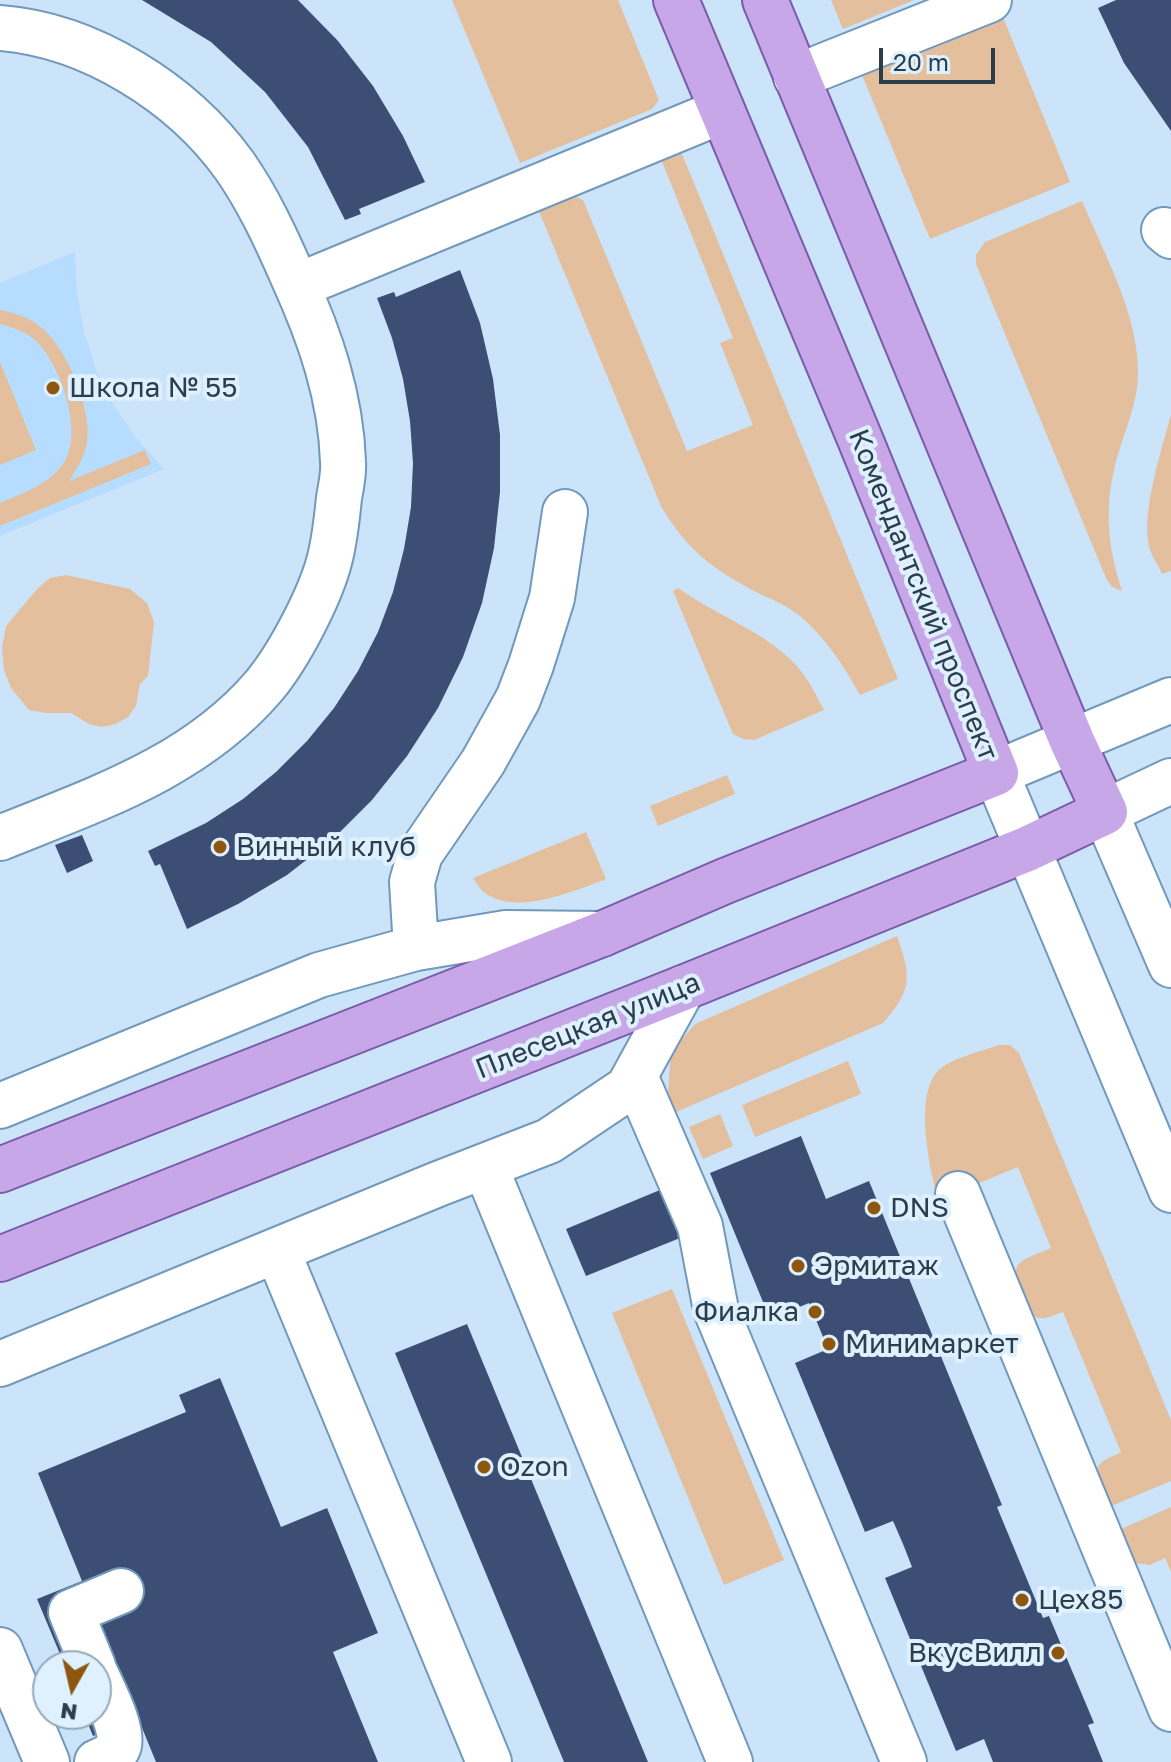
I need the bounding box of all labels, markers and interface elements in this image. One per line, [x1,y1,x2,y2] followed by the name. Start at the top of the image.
[883,32,999,82] scale bar
[893,47,949,76] text: 20 m
[69,371,238,405] place label: Школа № 55
[44,379,62,397] marker: Школа № 55
[841,424,1005,766] street label: Комендантский проспект
[236,830,416,864] place label: Винный клуб
[211,838,229,856] marker: Винный клуб
[471,966,705,1086] street label: Плесецкая улица
[890,1191,949,1225] place label: DNS
[865,1199,883,1217] marker: DNS
[814,1249,939,1283] place label: Эрмитаж
[789,1257,807,1275] marker: Эрмитаж
[694,1295,799,1329] place label: Фиалка
[806,1303,824,1321] marker: Фиалка
[845,1327,1019,1361] place label: Минимаркет
[820,1335,838,1353] marker: Минимаркет
[500,1450,569,1484] place label: Ozon
[475,1458,493,1476] marker: Ozon
[1038,1583,1124,1617] place label: Цех85
[1013,1591,1031,1609] marker: Цех85
[908,1636,1042,1670] place label: ВкусВилл
[1049,1644,1067,1662] marker: ВкусВилл
[32,1650,112,1730] north arrow
[59,1698,79,1727] text: N

